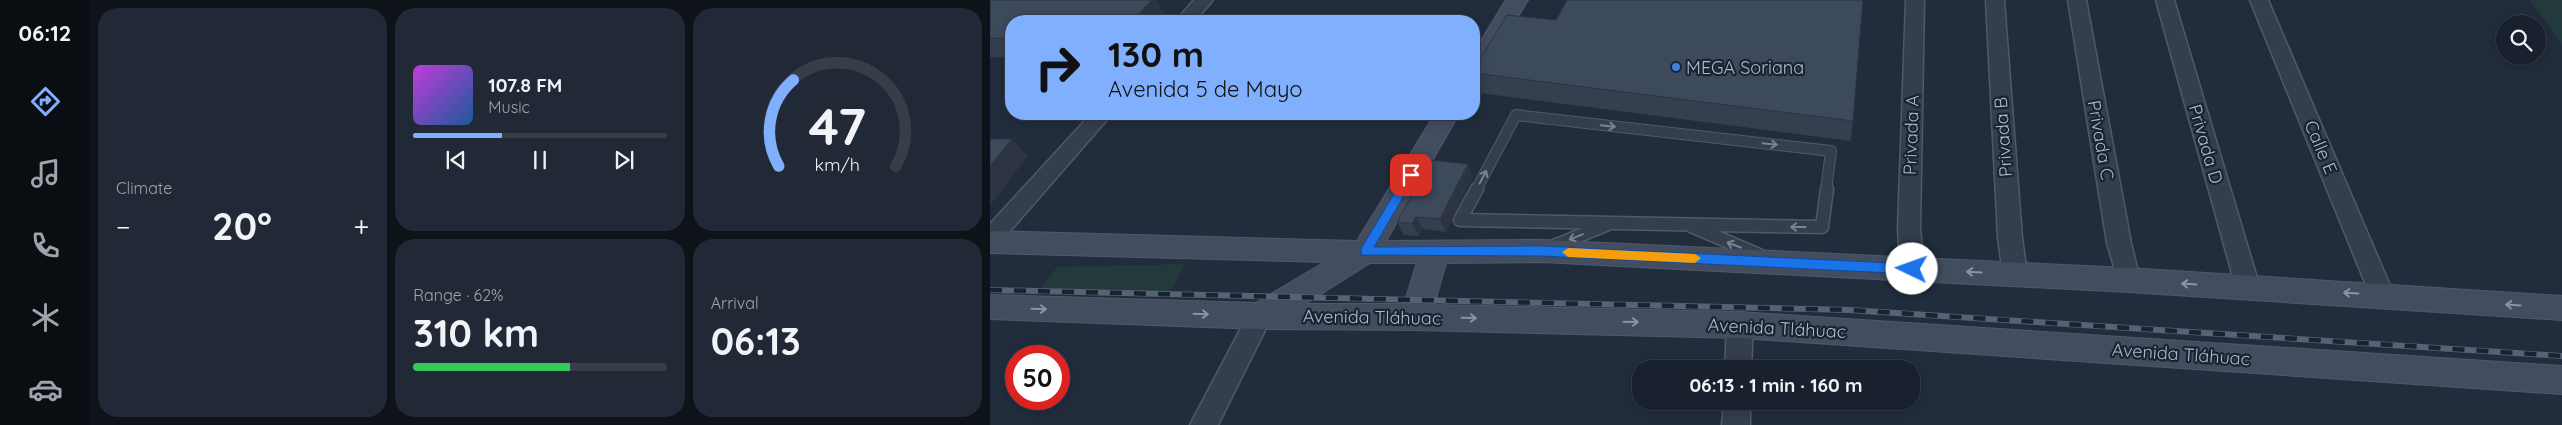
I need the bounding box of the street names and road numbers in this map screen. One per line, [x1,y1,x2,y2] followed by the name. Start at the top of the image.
[1898,94,1924,176] street label: Privada A
[1989,96,2017,178] street label: Privada B
[2083,98,2119,182] street label: Privada C
[2184,102,2228,186] street label: Privada D
[2299,117,2343,177] street label: Calle E
[1303,304,1441,330] street label: Avenida Tláhuac
[1707,313,1847,343] street label: Avenida Tláhuac
[2111,338,2251,370] street label: Avenida Tláhuac

